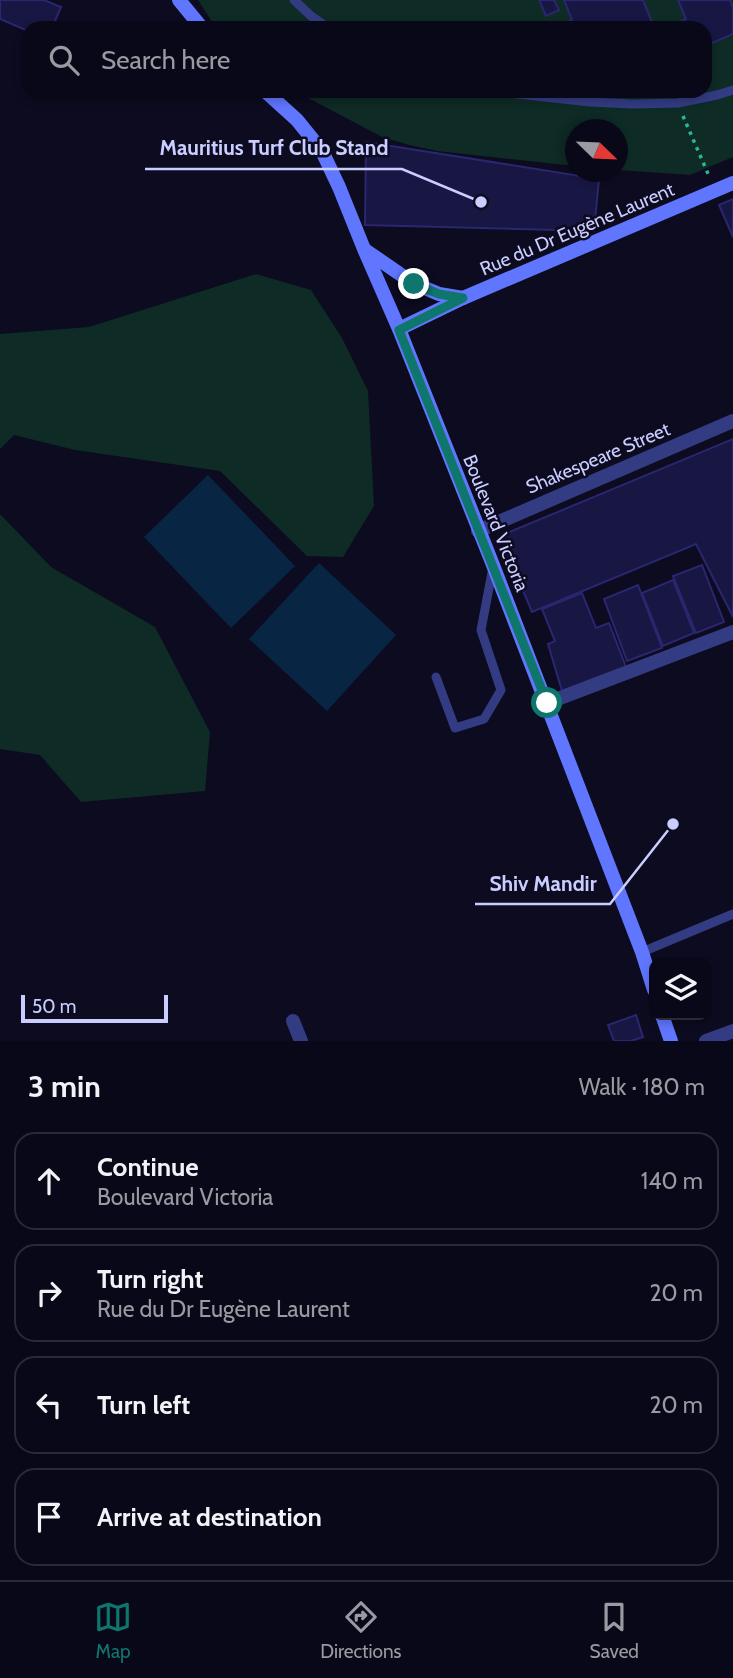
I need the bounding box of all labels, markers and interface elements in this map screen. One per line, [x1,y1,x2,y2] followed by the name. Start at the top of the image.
[21,21,712,98] search box
[45,41,83,79] icon: search
[101,44,230,76] text: Search here
[565,119,628,182] north arrow
[145,127,402,169] callout: Mauritius Turf Club Stand
[160,135,388,160] text: Mauritius Turf Club Stand
[476,177,678,280] street label: Rue du Dr Eugène Laurent
[398,268,429,299] route end
[523,417,674,499] street label: Shakespeare Street
[458,451,534,595] street label: Boulevard Victoria
[531,687,562,718] route start
[475,862,610,904] callout: Shiv Mandir
[489,871,597,896] text: Shiv Mandir
[649,957,712,1020] map controls
[649,957,712,1020] button: layers
[21,992,168,1024] scale bar
[32,995,76,1018] text: 50 m
[28,1068,101,1105] text: 3 min
[579,1073,705,1101] text: Walk · 180 m
[97,1151,199,1183] text: Continue
[30,1162,68,1200] icon: ahead
[641,1167,703,1195] text: 140 m
[97,1183,273,1211] text: Boulevard Victoria
[97,1263,203,1295] text: Turn right
[30,1274,68,1312] icon: right
[650,1279,703,1307] text: 20 m
[97,1295,350,1323] text: Rue du Dr Eugène Laurent
[30,1386,68,1424] icon: left
[97,1389,190,1421] text: Turn left
[650,1391,703,1419] text: 20 m
[30,1498,68,1536] icon: arrive
[97,1501,322,1533] text: Arrive at destination
[94,1598,132,1663] tab: Map
[320,1598,401,1663] tab: Directions
[590,1598,639,1663] tab: Saved

